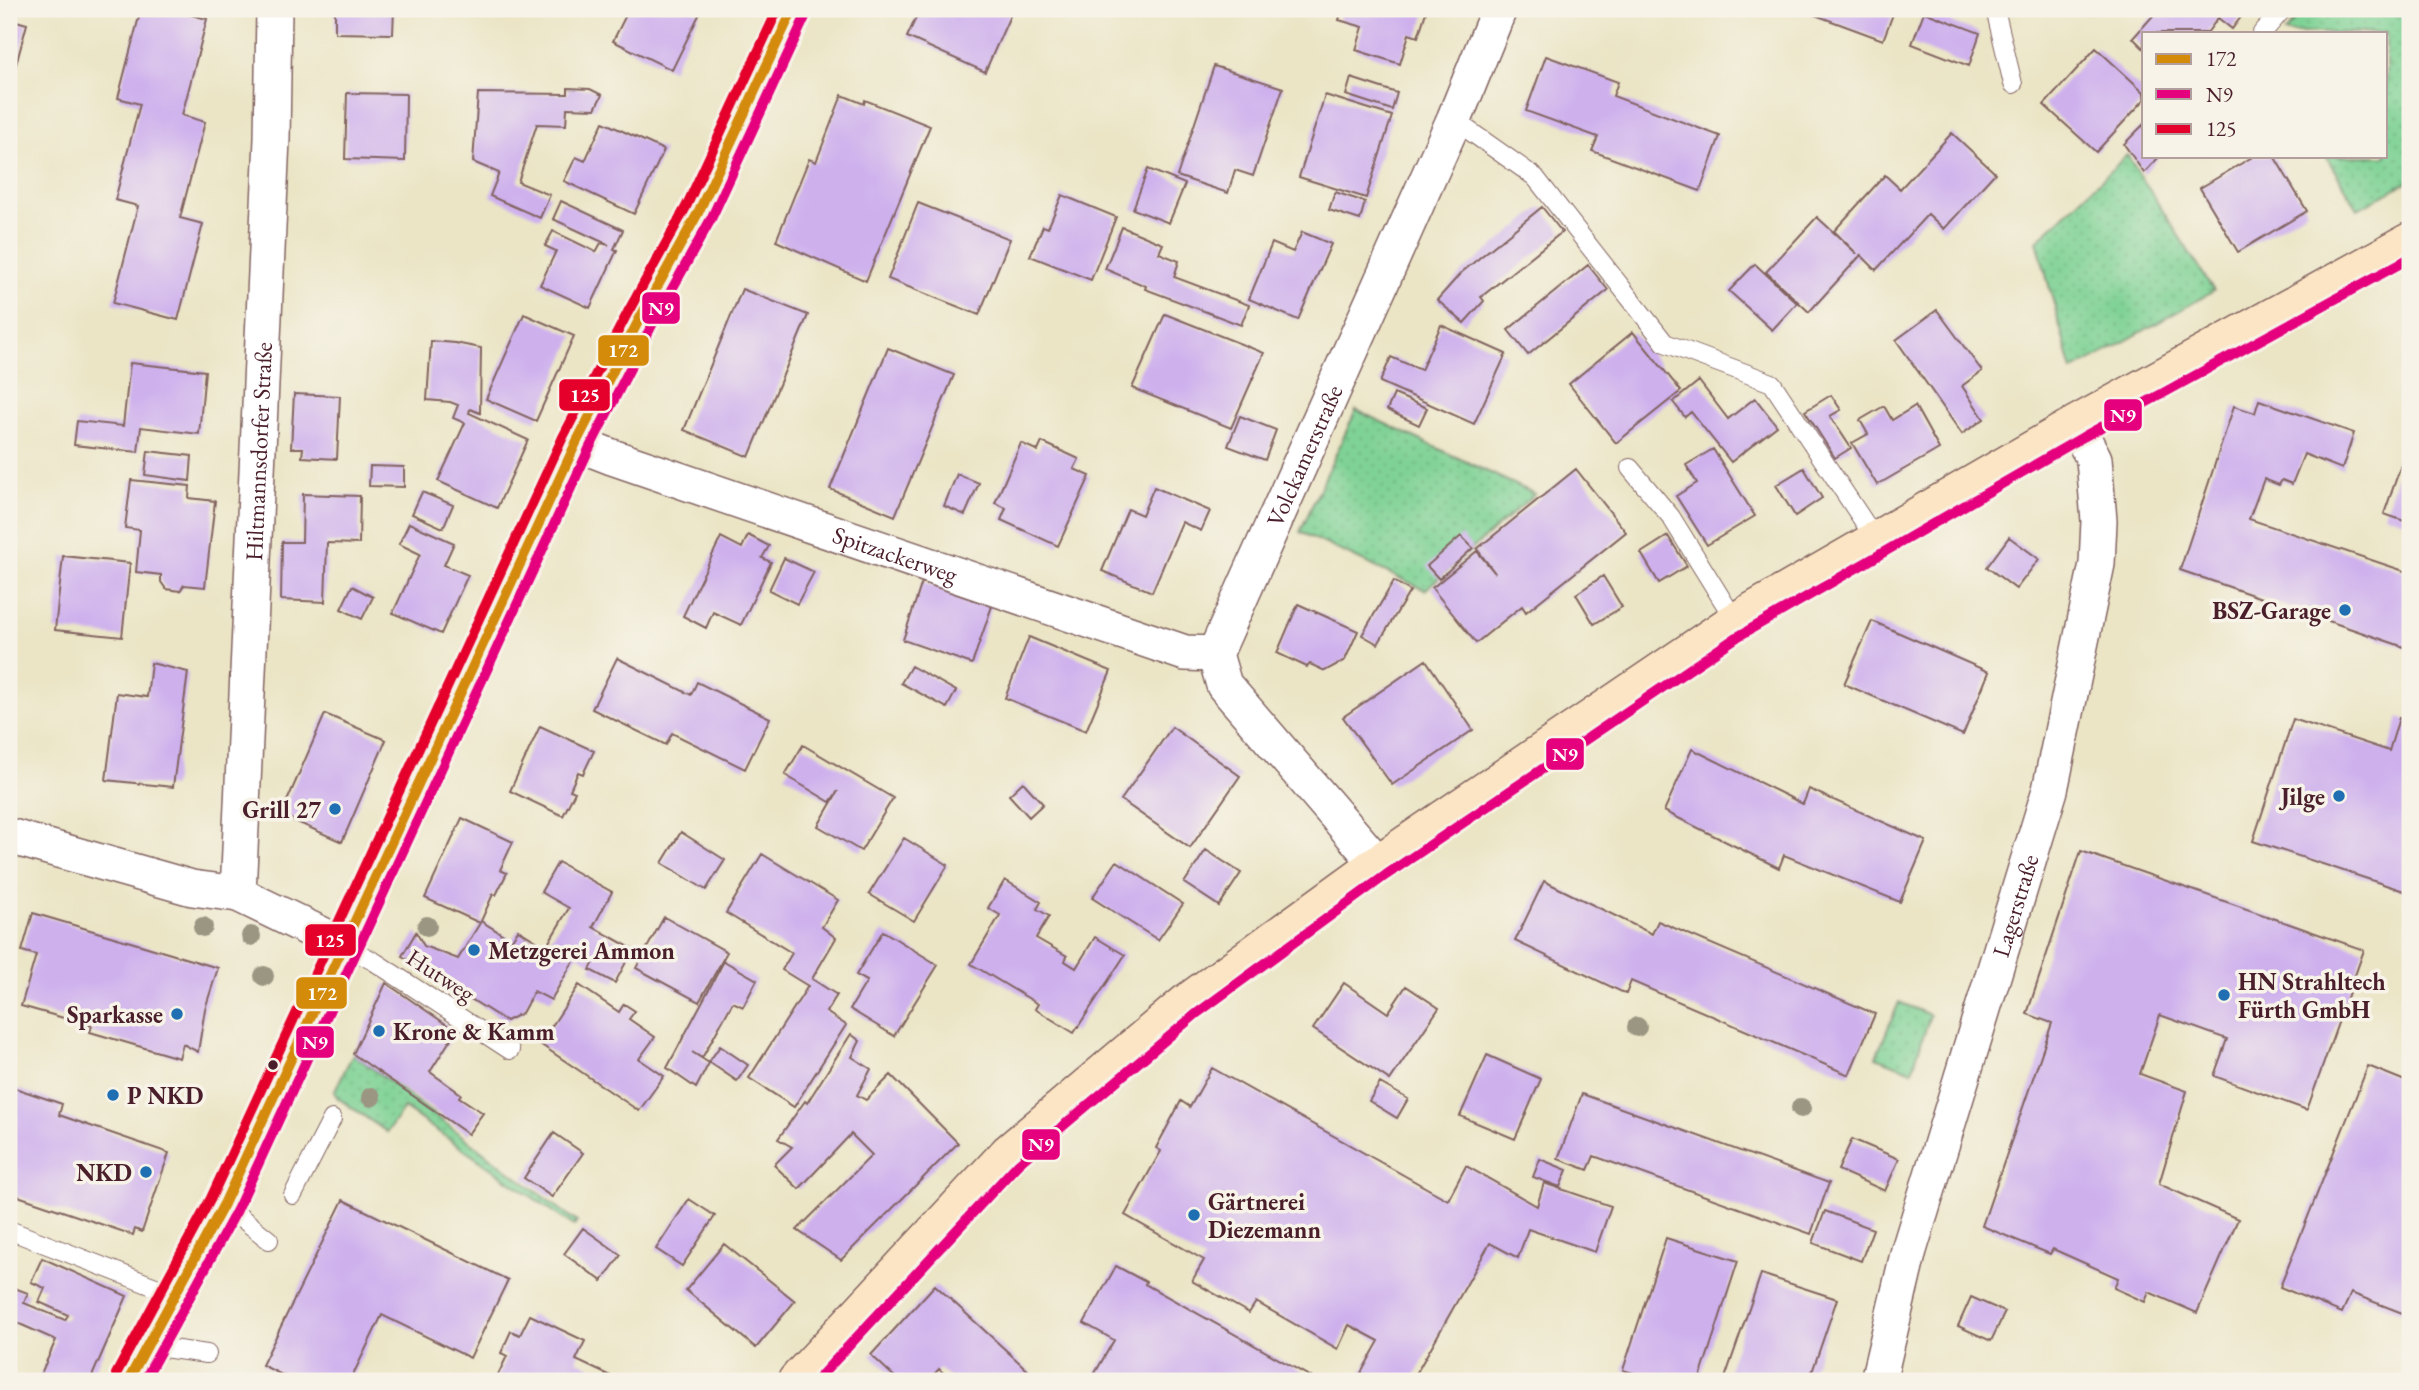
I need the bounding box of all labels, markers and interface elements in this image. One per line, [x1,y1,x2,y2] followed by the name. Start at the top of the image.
[2142,32,2388,158] legend
[2206,45,2236,72] text: 172
[2206,81,2233,108] text: N9
[2206,115,2236,142] text: 125
[641,291,681,325] line badge: N9
[648,296,674,321] text: N9
[597,334,650,367] line badge: 172
[608,338,638,363] text: 172
[238,341,278,562] street label: Hiltmannsdorfer Straße
[558,378,611,412] line badge: 125
[1259,380,1349,531] street label: Volckamerstraße
[570,383,600,408] text: 125
[2103,398,2143,432] line badge: N9
[2110,403,2136,428] text: N9
[829,518,962,590] street label: Spitzackerweg
[2212,595,2331,627] place label: BSZ-Garage
[2337,602,2353,618] marker: BSZ-Garage
[1545,737,1585,771] line badge: N9
[1552,742,1578,767] text: N9
[2279,781,2325,813] place label: Jilge
[2331,788,2347,804] marker: Jilge
[242,794,321,825] place label: Grill 27
[327,801,343,817] marker: Grill 27
[1984,850,2045,961] street label: Lagerstraße
[304,923,357,957] line badge: 125
[315,928,345,953] text: 125
[488,935,675,967] place label: Metzgerei Ammon
[401,942,481,1009] street label: Hutweg
[466,942,482,958] marker: Metzgerei Ammon
[2238,966,2386,1025] place label: HN Strahltech Fürth GmbH
[295,976,348,1010] line badge: 172
[307,981,337,1006] text: 172
[2216,987,2232,1003] marker: HN Strahltech Fürth GmbH
[67,999,163,1030] place label: Sparkasse
[169,1006,185,1022] marker: Sparkasse
[393,1016,555,1047] place label: Krone & Kamm
[371,1023,387,1039] marker: Krone & Kamm
[295,1025,335,1059] line badge: N9
[302,1030,328,1055] text: N9
[266,1058,280,1072] unlabelled marker
[127,1080,203,1111] place label: P NKD
[105,1087,121,1103] marker: P NKD
[1021,1128,1061,1161] line badge: N9
[1028,1132,1054,1157] text: N9
[76,1157,132,1188] place label: NKD
[138,1164,154,1180] marker: NKD
[1208,1186,1321,1245] place label: Gärtnerei Diezemann
[1186,1207,1202,1223] marker: Gärtnerei Diezemann

